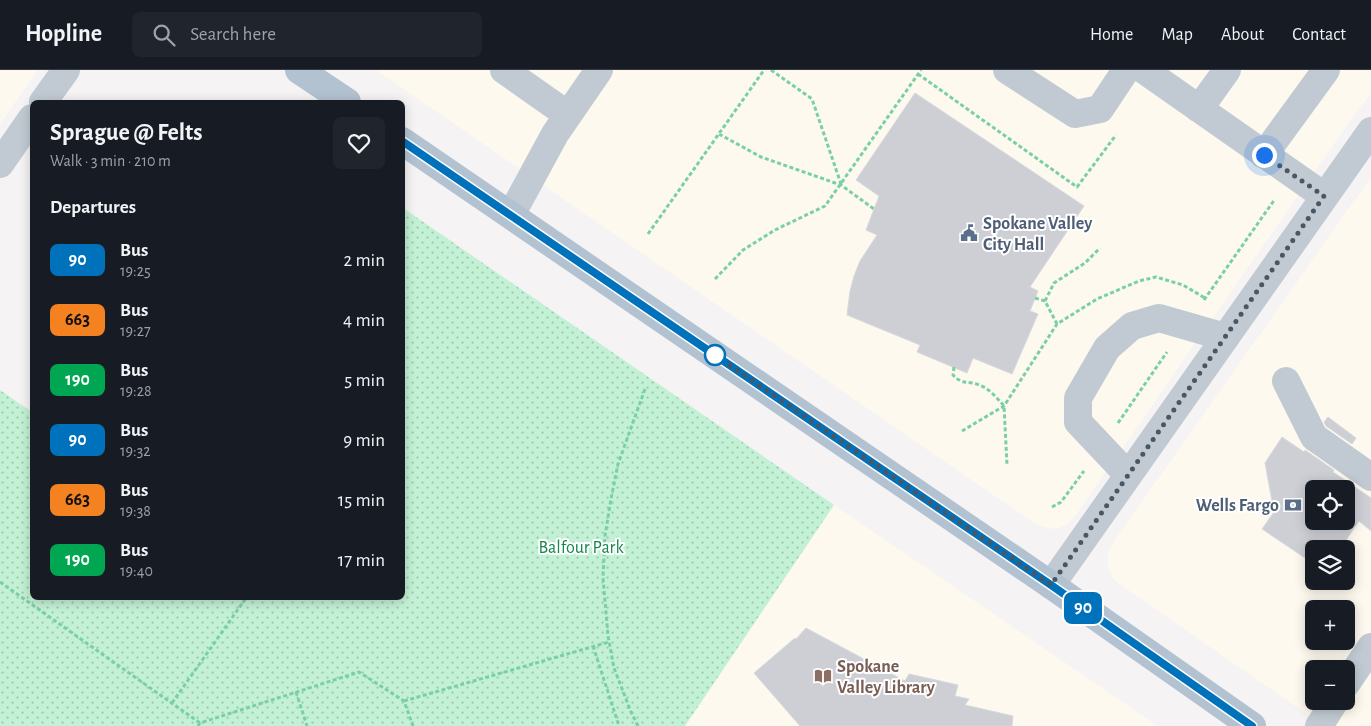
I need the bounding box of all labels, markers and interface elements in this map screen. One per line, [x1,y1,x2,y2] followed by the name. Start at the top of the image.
[132,12,482,57] search box
[150,21,178,49] icon: search
[25,22,102,46] text: Hopline
[190,25,276,44] text: Search here
[1090,26,1133,44] text: Home
[1161,26,1193,44] text: Map
[1221,26,1264,44] text: About
[1292,26,1346,44] text: Contact
[333,117,385,169] button: heart
[50,121,202,145] text: Sprague @ Felts
[1252,143,1277,168] your location
[50,153,171,169] text: Walk · 3 min · 210 m
[50,198,136,217] text: Departures
[983,215,1093,254] place label: Spokane Valley City Hall
[959,223,979,243] public building icon: Spokane Valley City Hall
[120,241,148,260] text: Bus
[68,251,87,269] text: 90
[344,251,385,270] text: 2 min
[120,263,151,279] text: 19:25
[120,301,148,320] text: Bus
[65,311,90,329] text: 663
[343,311,385,330] text: 4 min
[120,323,151,339] text: 19:27
[704,344,726,366] unlabelled marker
[120,361,148,380] text: Bus
[65,371,90,389] text: 190
[344,371,385,390] text: 5 min
[120,383,152,399] text: 19:28
[120,421,148,440] text: Bus
[68,431,87,449] text: 90
[343,431,385,450] text: 9 min
[120,443,151,459] text: 19:32
[1305,480,1355,710] map controls
[1305,480,1355,530] button: locate
[120,481,148,500] text: Bus
[65,491,90,509] text: 663
[338,491,385,510] text: 15 min
[1283,495,1303,515] bank icon: Wells Fargo
[1196,497,1279,515] place label: Wells Fargo
[120,503,151,519] text: 19:38
[538,539,624,557] park label: Balfour Park
[1305,540,1355,590] button: layers
[120,541,148,560] text: Bus
[65,551,90,569] text: 190
[338,551,385,570] text: 17 min
[120,563,153,579] text: 19:40
[1060,592,1106,624] line badge: 90
[1074,599,1092,617] text: 90
[1305,600,1355,650] button: +
[837,658,936,697] place label: Spokane Valley Library
[1305,660,1355,710] button: −
[813,666,833,686] library icon: Spokane Valley Library

